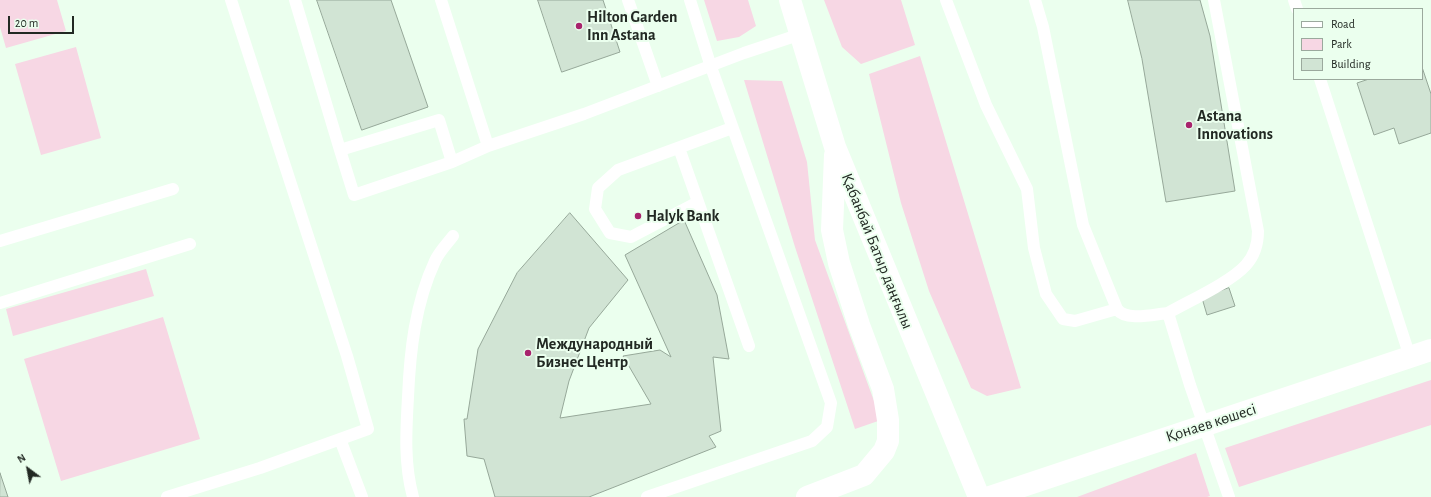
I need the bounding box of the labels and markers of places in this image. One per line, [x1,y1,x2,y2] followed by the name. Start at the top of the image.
[587,7,678,45] place label: Hilton Garden Inn Astana
[574,21,584,31] marker: Hilton Garden Inn Astana
[1197,106,1273,144] place label: Astana Innovations
[1184,120,1194,130] marker: Astana Innovations
[646,206,720,226] place label: Halyk Bank
[633,211,643,221] marker: Halyk Bank
[536,334,653,372] place label: Международный Бизнес Центр
[523,348,533,358] marker: Международный Бизнес Центр

